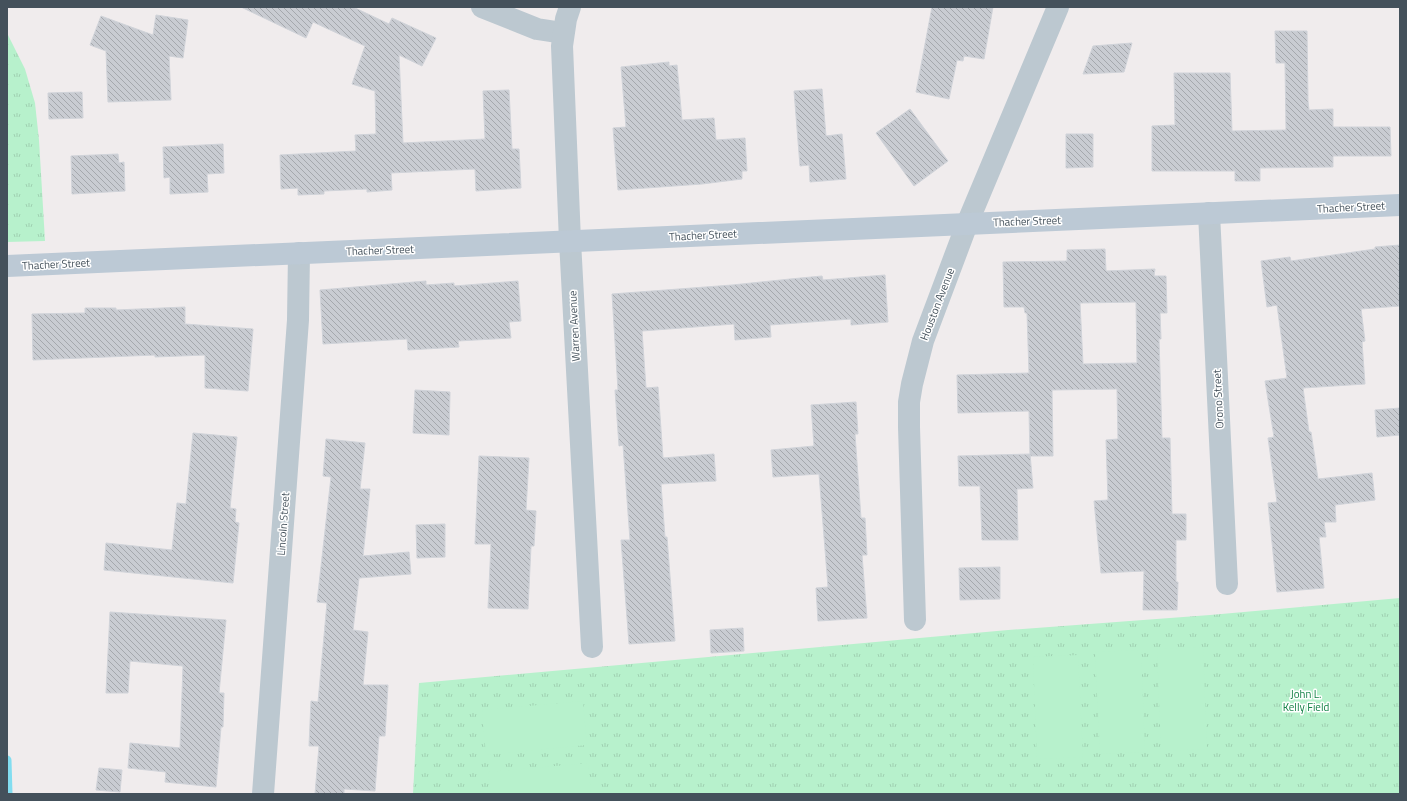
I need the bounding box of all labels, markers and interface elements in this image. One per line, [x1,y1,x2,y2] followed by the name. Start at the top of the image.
[1317,197,1386,217] street label: Thacher Street
[993,212,1061,230] street label: Thacher Street
[669,225,738,245] street label: Thacher Street
[346,241,414,259] street label: Thacher Street
[22,254,91,274] street label: Thacher Street
[916,265,958,343] street label: Houston Avenue
[564,290,584,362] street label: Warren Avenue
[1208,369,1228,429] street label: Orono Street
[273,492,293,556] street label: Lincoln Street
[1283,686,1329,715] park label: John L. Kelly Field

